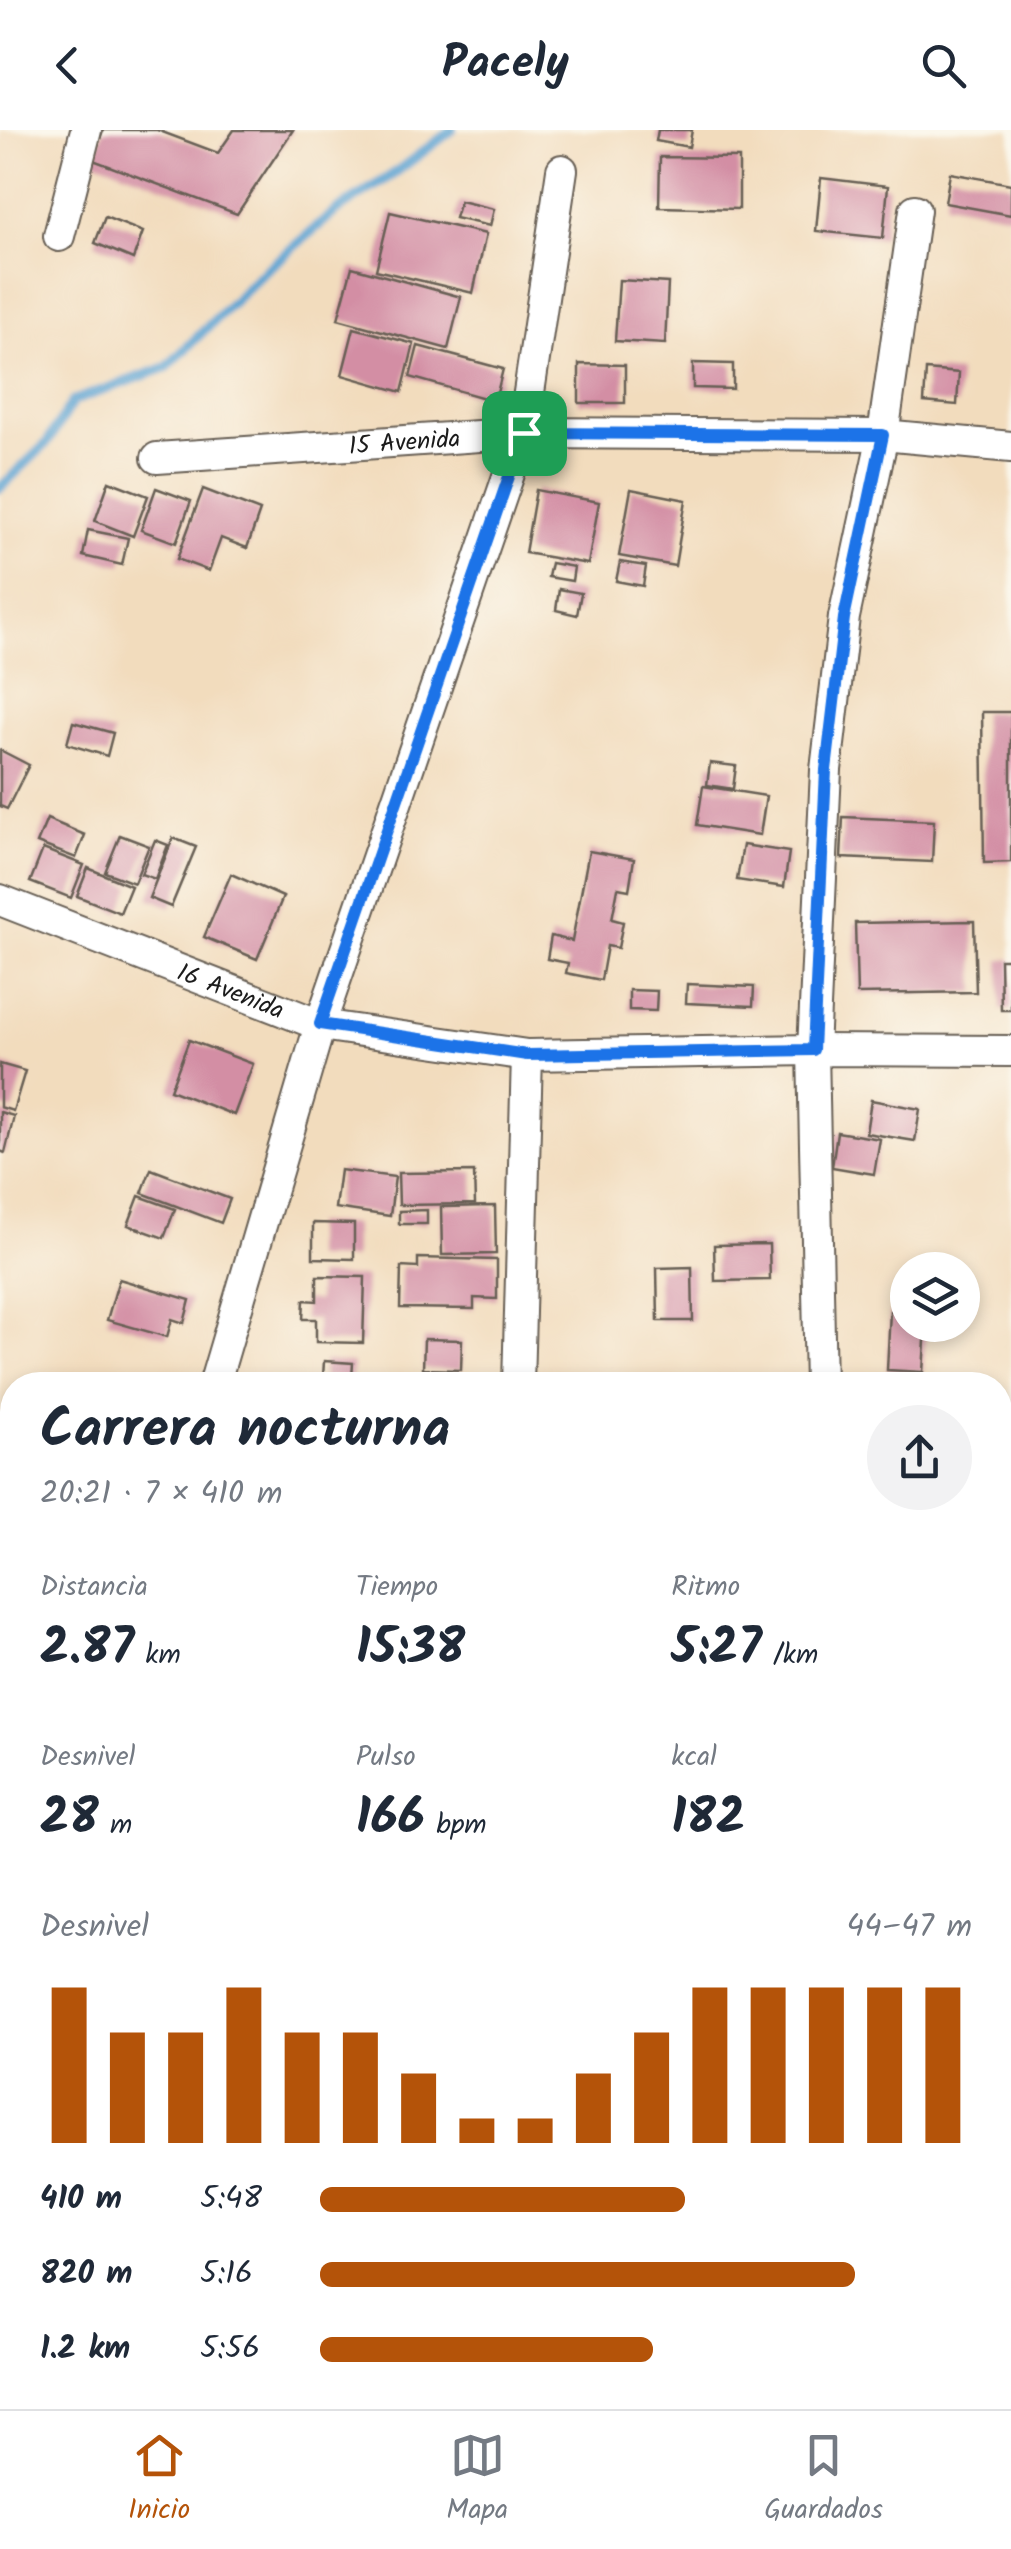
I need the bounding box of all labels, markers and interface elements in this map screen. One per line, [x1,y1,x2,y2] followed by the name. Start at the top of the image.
[442,29,569,101] text: Pacely
[40,38,95,93] icon: back
[916,38,971,93] icon: search
[482,391,567,476] pin
[497,406,552,461] icon: arrive
[347,419,462,467] street label: 15 Avenida
[171,953,290,1031] street label: 16 Avenida
[890,1252,980,1342] map controls
[890,1252,980,1342] button: layers
[40,1388,450,1475] text: Carrera nocturna
[867,1405,972,1510] button: share
[40,1469,282,1520] text: 20:21 · 7 × 410 m
[40,1565,148,1610] text: Distancia
[356,1565,438,1610] text: Tiempo
[671,1565,740,1610] text: Ritmo
[40,1610,134,1690] text: 2.87
[356,1610,465,1690] text: 15:38
[671,1610,762,1690] text: 5:27
[134,1633,181,1678] text: km
[762,1633,818,1678] text: /km
[40,1735,135,1780] text: Desnivel
[356,1735,416,1780] text: Pulso
[671,1735,717,1780] text: kcal
[40,1780,99,1860] text: 28
[356,1780,425,1860] text: 166
[671,1780,745,1860] text: 182
[99,1803,132,1848] text: m
[425,1803,487,1848] text: bpm
[40,1902,149,1953] text: Desnivel
[847,1902,972,1953] text: 44–47 m
[40,2174,122,2225] text: 410 m
[200,2174,262,2225] text: 5:48
[40,2249,132,2300] text: 820 m
[200,2249,253,2300] text: 5:16
[40,2324,130,2375] text: 1.2 km
[200,2324,260,2375] text: 5:56
[128,2428,190,2533] tab: Inicio
[446,2428,508,2533] tab: Mapa
[764,2428,883,2533] tab: Guardados

